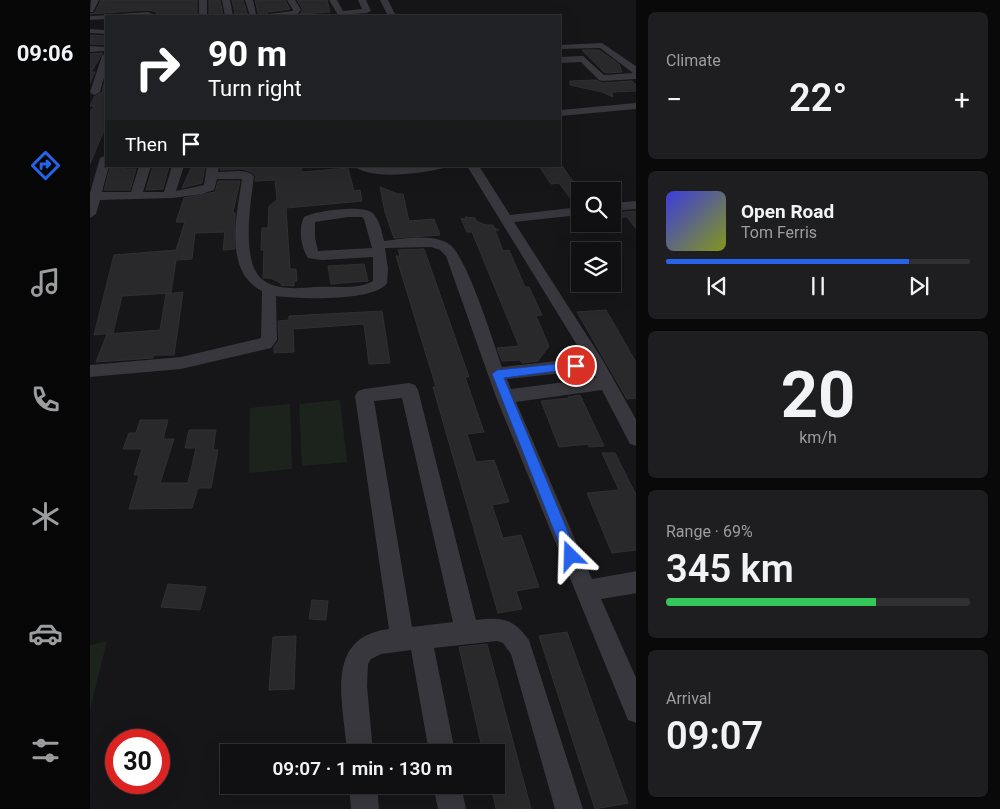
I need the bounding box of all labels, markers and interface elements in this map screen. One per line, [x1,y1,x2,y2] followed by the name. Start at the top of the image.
[208,34,287,75] text: 90 m
[125,35,190,100] icon: right
[17,41,73,66] text: 09:06
[666,51,721,70] text: Climate
[208,76,302,101] text: Turn right
[789,76,847,120] text: 22°
[666,83,682,116] text: −
[954,83,970,116] text: +
[177,130,205,158] icon: arrive
[125,133,167,156] text: Then
[28,148,63,183] icon: directions
[571,182,621,292] map controls
[571,182,621,232] button: search
[741,200,834,223] text: Open Road
[741,223,817,242] text: Tom Ferris
[571,242,621,292] button: layers
[28,265,63,300] icon: music
[703,272,731,300] icon: previous
[804,272,832,300] icon: pause
[905,272,933,300] icon: next
[555,345,597,387] pin
[562,352,590,380] icon: arrive
[781,357,855,433] text: 20
[28,382,63,417] icon: phone
[799,428,837,447] text: km/h
[28,499,63,534] icon: climate
[666,522,753,541] text: Range · 69%
[544,529,596,581] position arrow
[666,547,794,591] text: 345 km
[28,616,63,651] icon: car
[666,689,711,708] text: Arrival
[666,714,763,758] text: 09:07
[105,729,170,794] speed limit sign: 30
[28,733,63,768] icon: filters
[272,757,453,780] text: 09:07 · 1 min · 130 m

